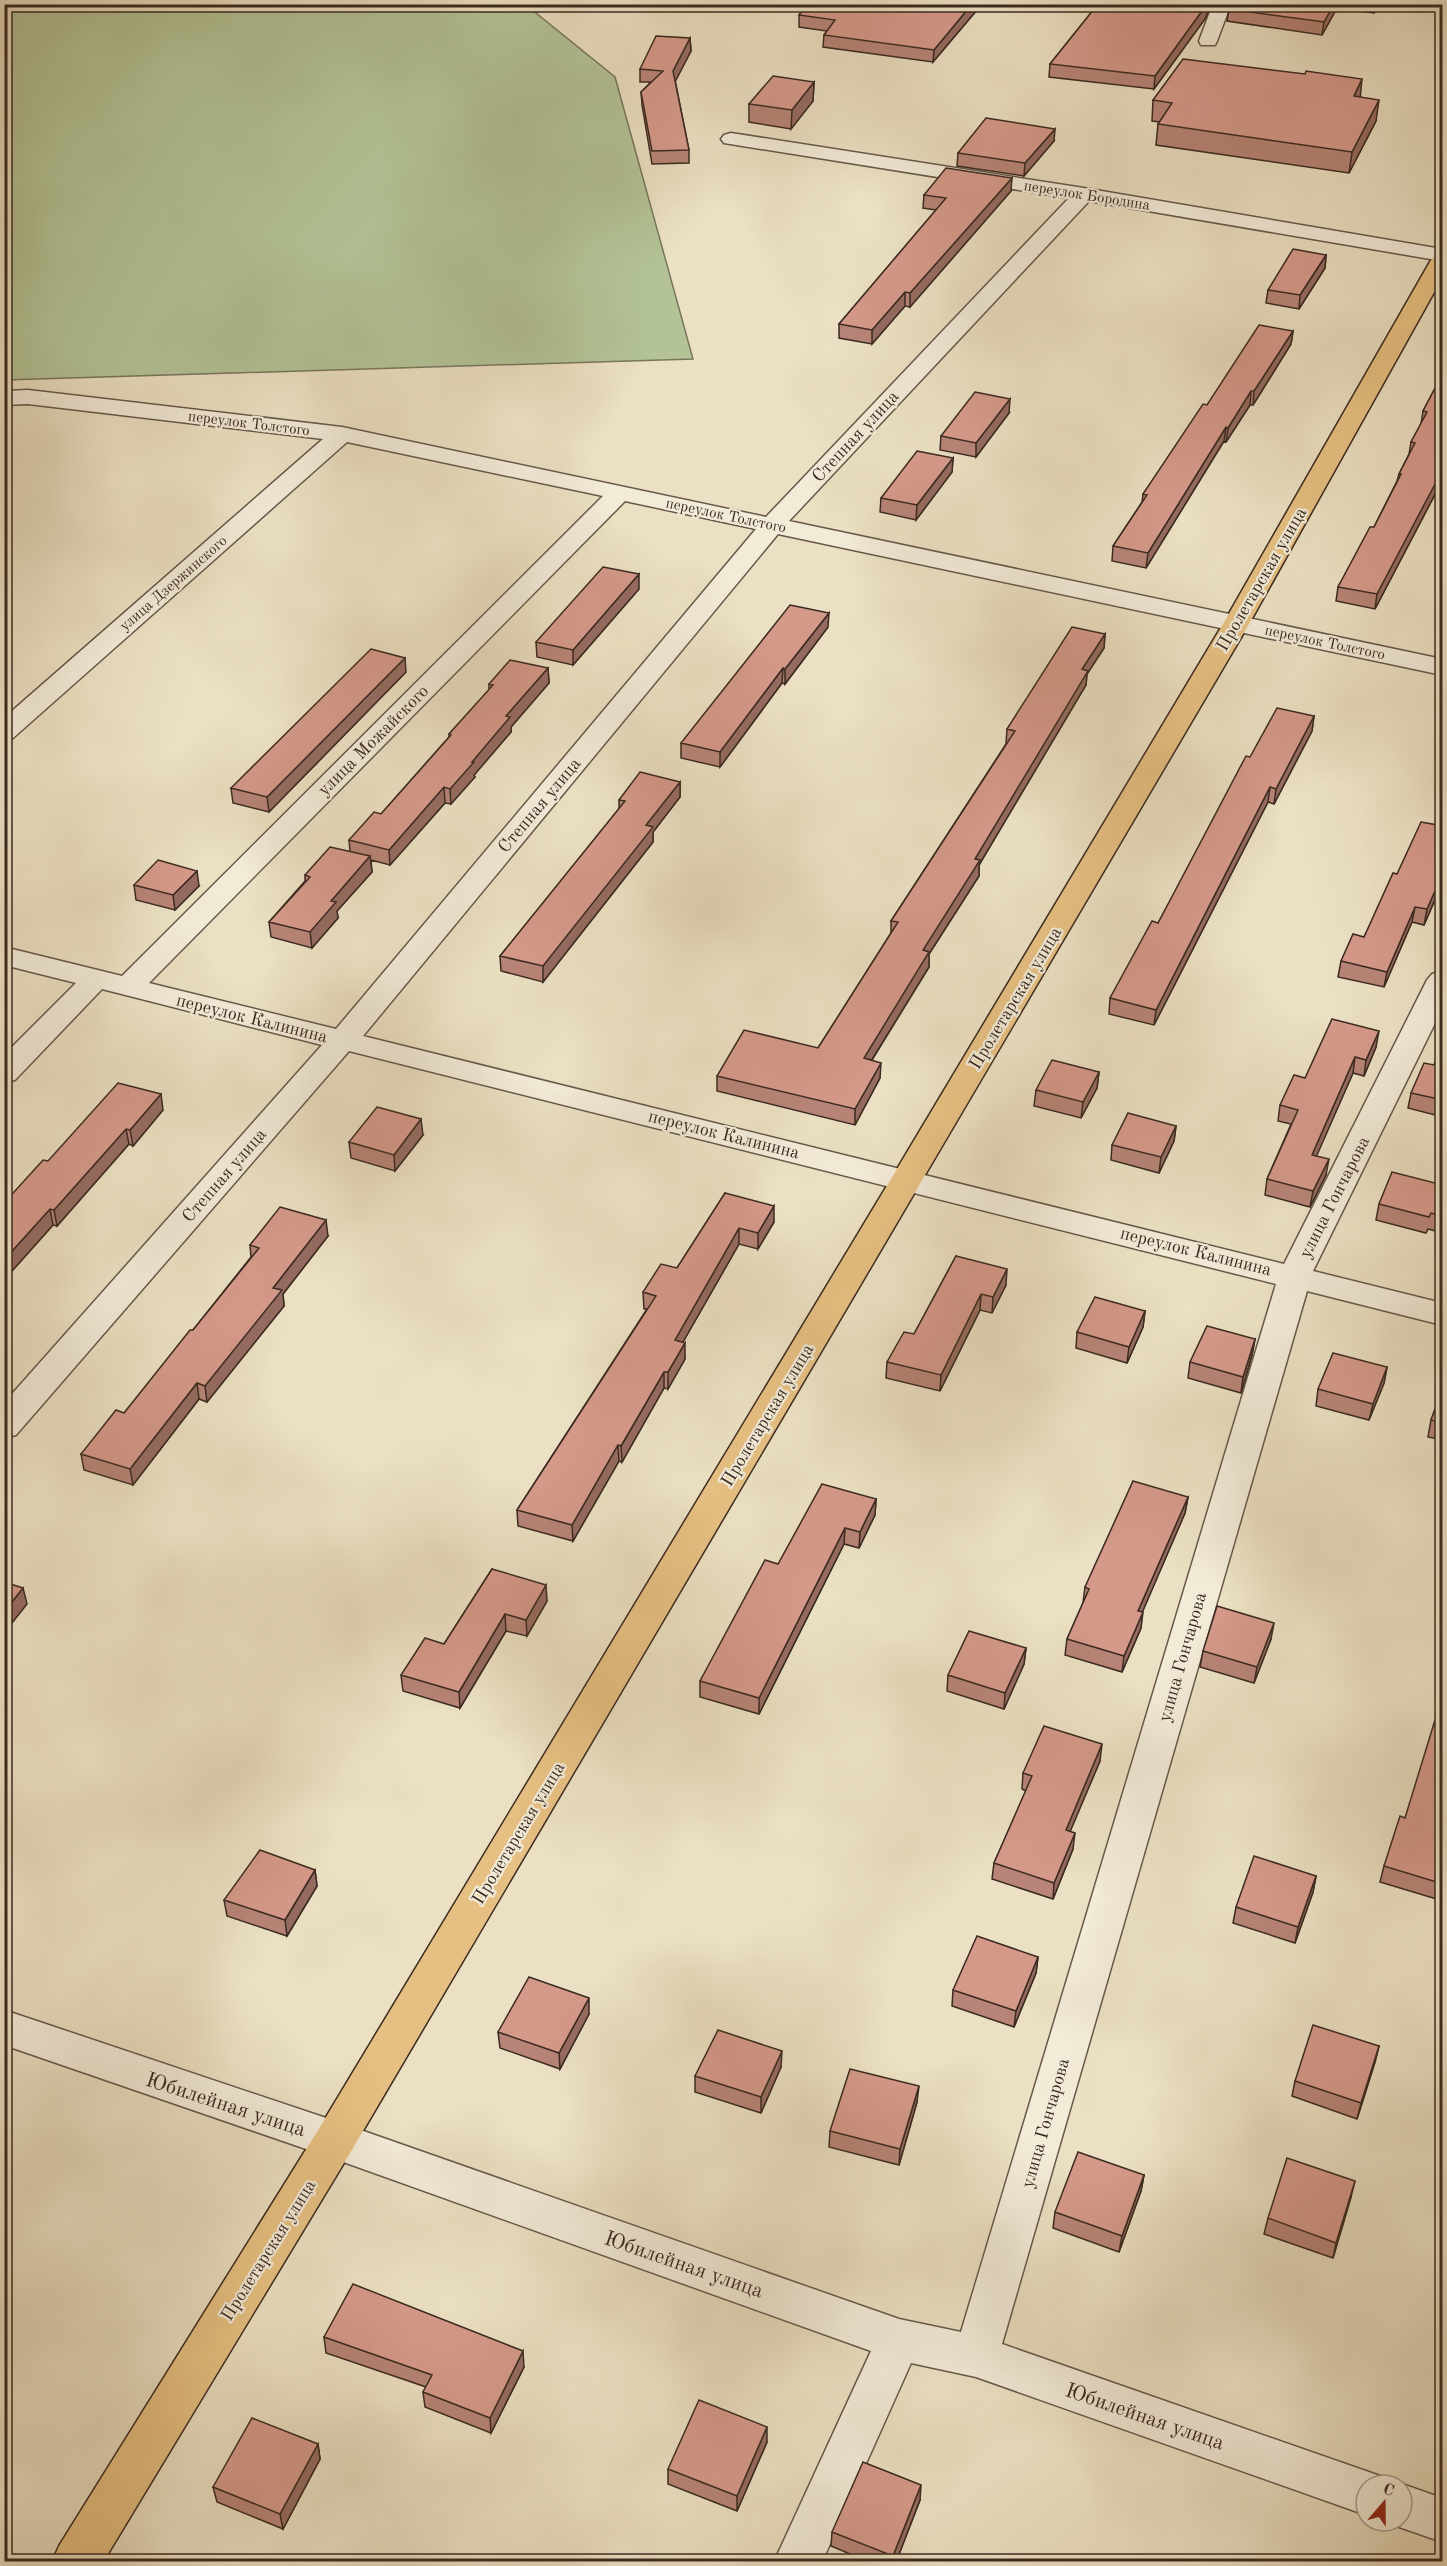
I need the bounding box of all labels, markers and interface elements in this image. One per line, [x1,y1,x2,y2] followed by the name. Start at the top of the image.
[1023,179,1152,214] street label: переулок Бородина
[809,387,903,486] street label: Степная улица
[187,410,311,439] street label: переулок Толстого
[664,496,787,537] street label: переулок Толстого
[1213,504,1310,654] street label: Пролетарская улица
[118,534,230,635] street label: улица Дзержинского
[1263,623,1386,664] street label: переулок Толстого
[315,682,433,799] street label: улица Можайского
[495,755,585,857] street label: Степная улица
[966,924,1066,1073] street label: Пролетарская улица
[174,991,329,1047] street label: переулок Калинина
[646,1107,801,1163] street label: переулок Калинина
[179,1125,270,1226] street label: Степная улица
[1296,1134,1373,1261] street label: улица Гончарова
[1118,1224,1273,1280] street label: переулок Калинина
[718,1341,818,1490] street label: Пролетарская улица
[1156,1590,1210,1724] street label: улица Гончарова
[469,1759,569,1908] street label: Пролетарская улица
[1019,2056,1073,2190] street label: улица Гончарова
[143,2070,308,2141] street label: Юбилейная улица
[218,2177,320,2324] street label: Пролетарская улица
[601,2228,766,2302] street label: Юбилейная улица
[1062,2380,1227,2454] street label: Юбилейная улица
[1354,2473,1414,2533] north arrow
[1381,2481,1396,2500] text: С

